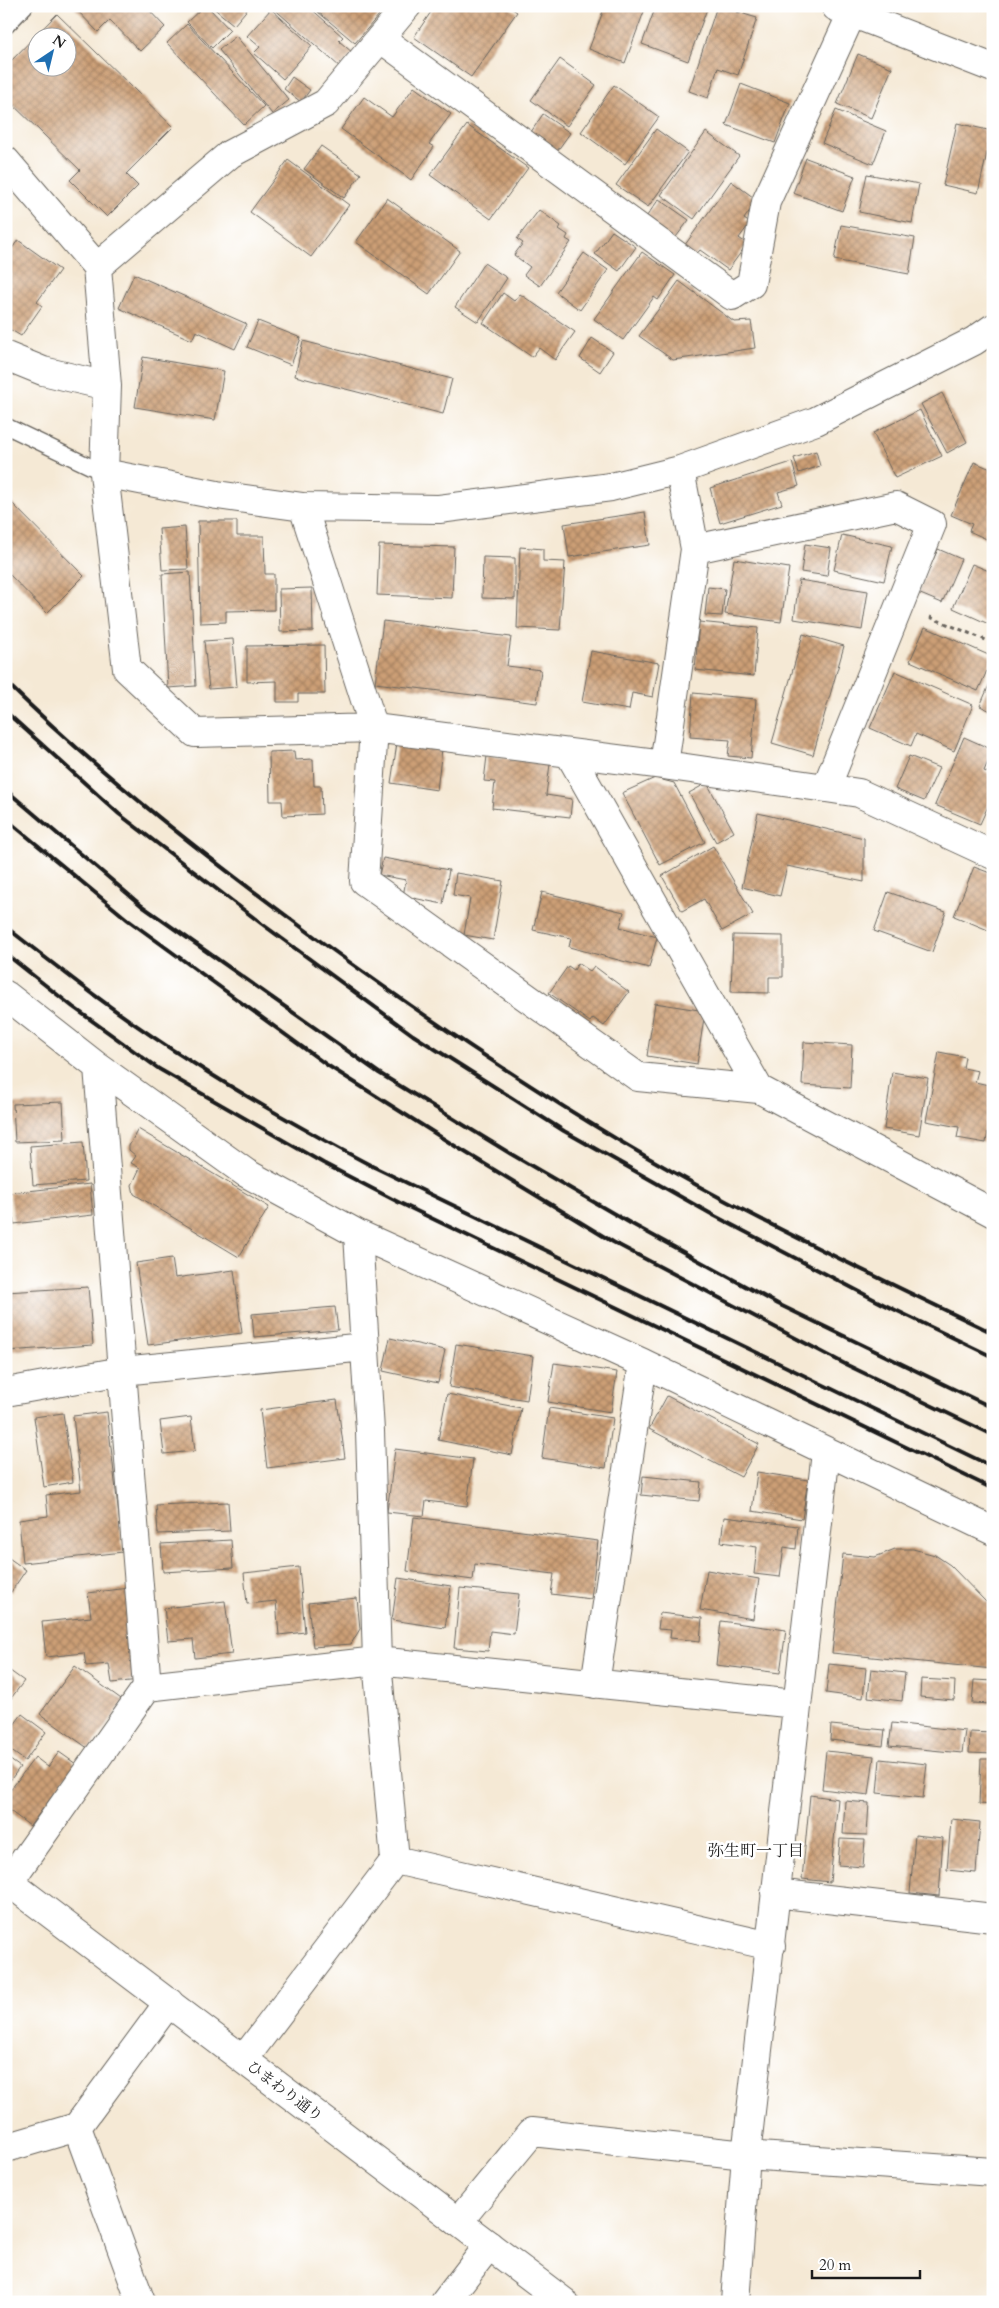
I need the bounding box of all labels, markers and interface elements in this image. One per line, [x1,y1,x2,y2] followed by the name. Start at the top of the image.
[28,28,78,78] north arrow
[49,30,70,53] text: N
[708,1840,804,1862] district label: 弥生町一丁目
[243,2056,327,2126] street label: ひまわり通り
[812,2248,919,2280] scale bar
[819,2255,851,2275] text: 20 m

